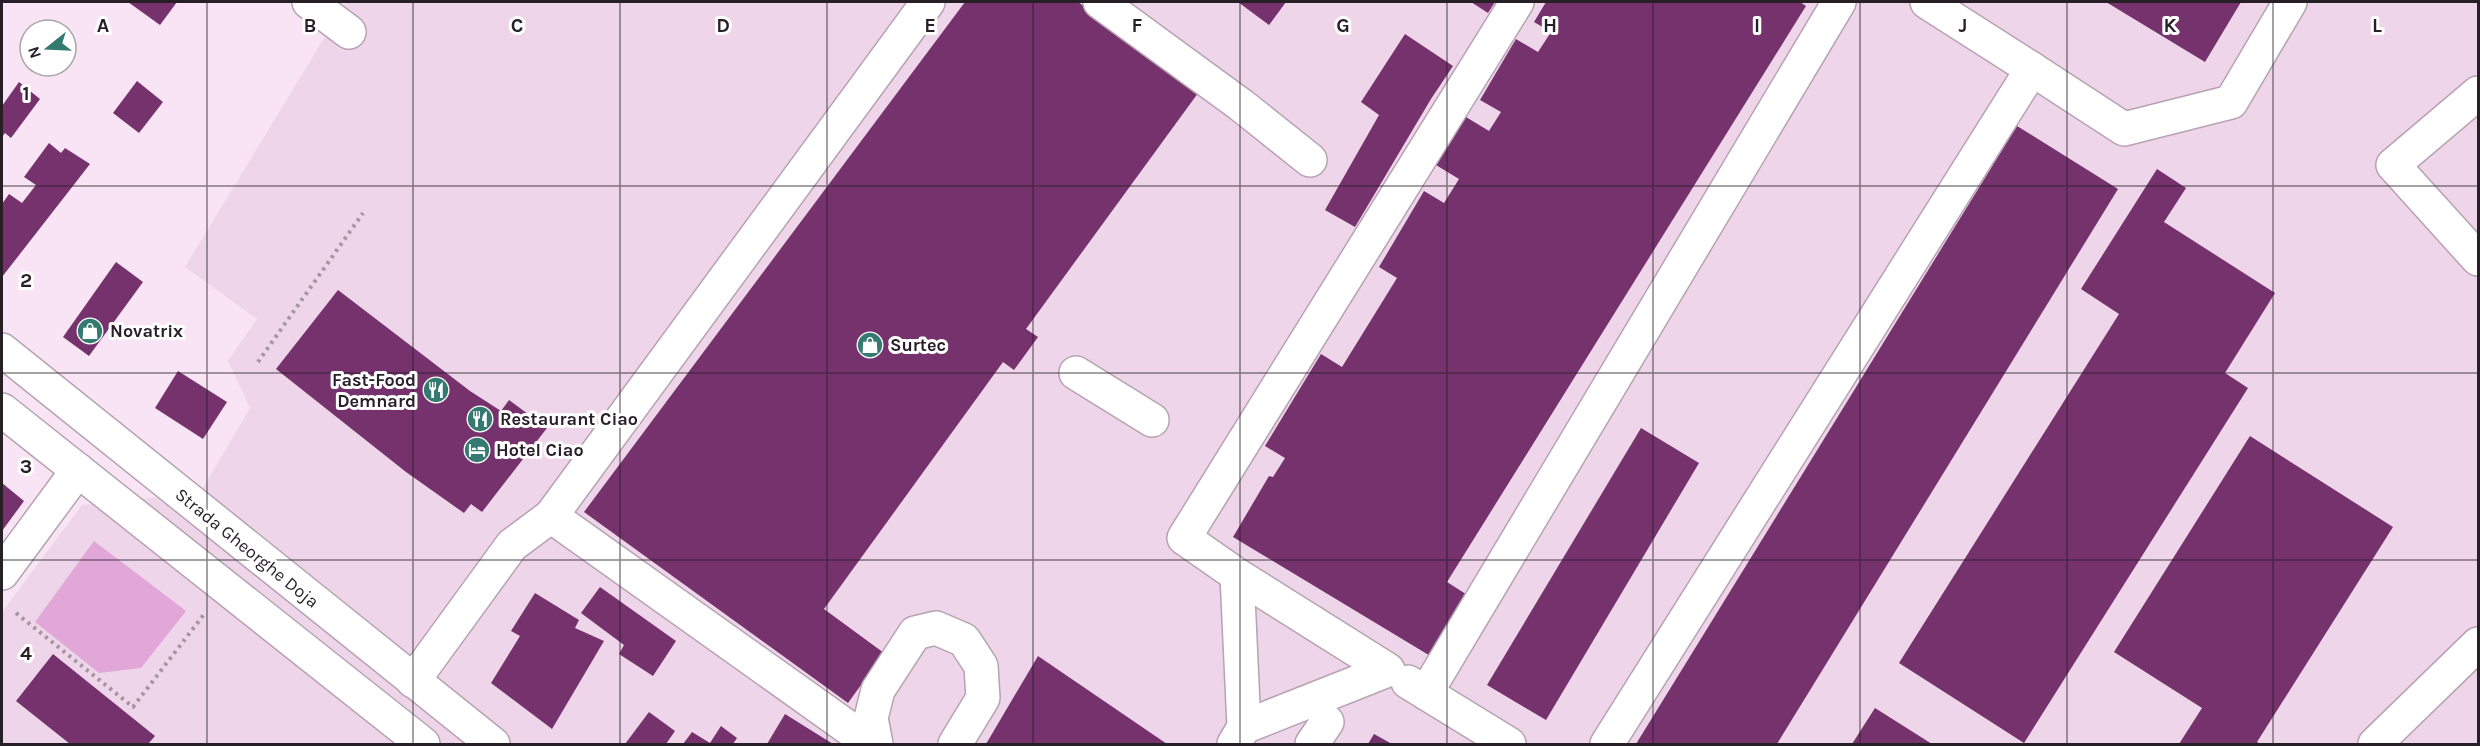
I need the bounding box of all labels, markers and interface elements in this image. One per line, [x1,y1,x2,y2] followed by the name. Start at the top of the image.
[97,14,110,37] text: A
[304,14,316,37] text: B
[511,14,523,37] text: C
[716,14,730,37] text: D
[924,14,936,37] text: E
[1132,14,1143,37] text: F
[1336,14,1350,37] text: G
[1543,14,1557,37] text: H
[1754,14,1760,37] text: I
[1959,14,1967,37] text: J
[2163,14,2177,37] text: K
[2372,14,2382,37] text: L
[18,18,78,78] north arrow
[23,44,45,61] text: N
[22,82,30,105] text: 1
[20,269,32,292] text: 2
[75,316,105,346] shop icon: Novatrix
[110,320,183,342] place label: Novatrix
[855,330,885,360] shop icon: Surtec
[890,334,946,356] place label: Surtec
[332,369,416,412] place label: Fast-Food Demnard
[421,375,451,405] restaurant icon: Fast-Food Demnard
[465,404,495,434] restaurant icon: Restaurant Ciao
[500,408,638,430] place label: Restaurant Ciao
[462,435,492,465] hotel icon: Hotel Ciao
[496,439,584,461] place label: Hotel Ciao
[20,455,32,478] text: 3
[171,483,323,613] street label: Strada Gheorghe Doja
[20,642,32,665] text: 4

